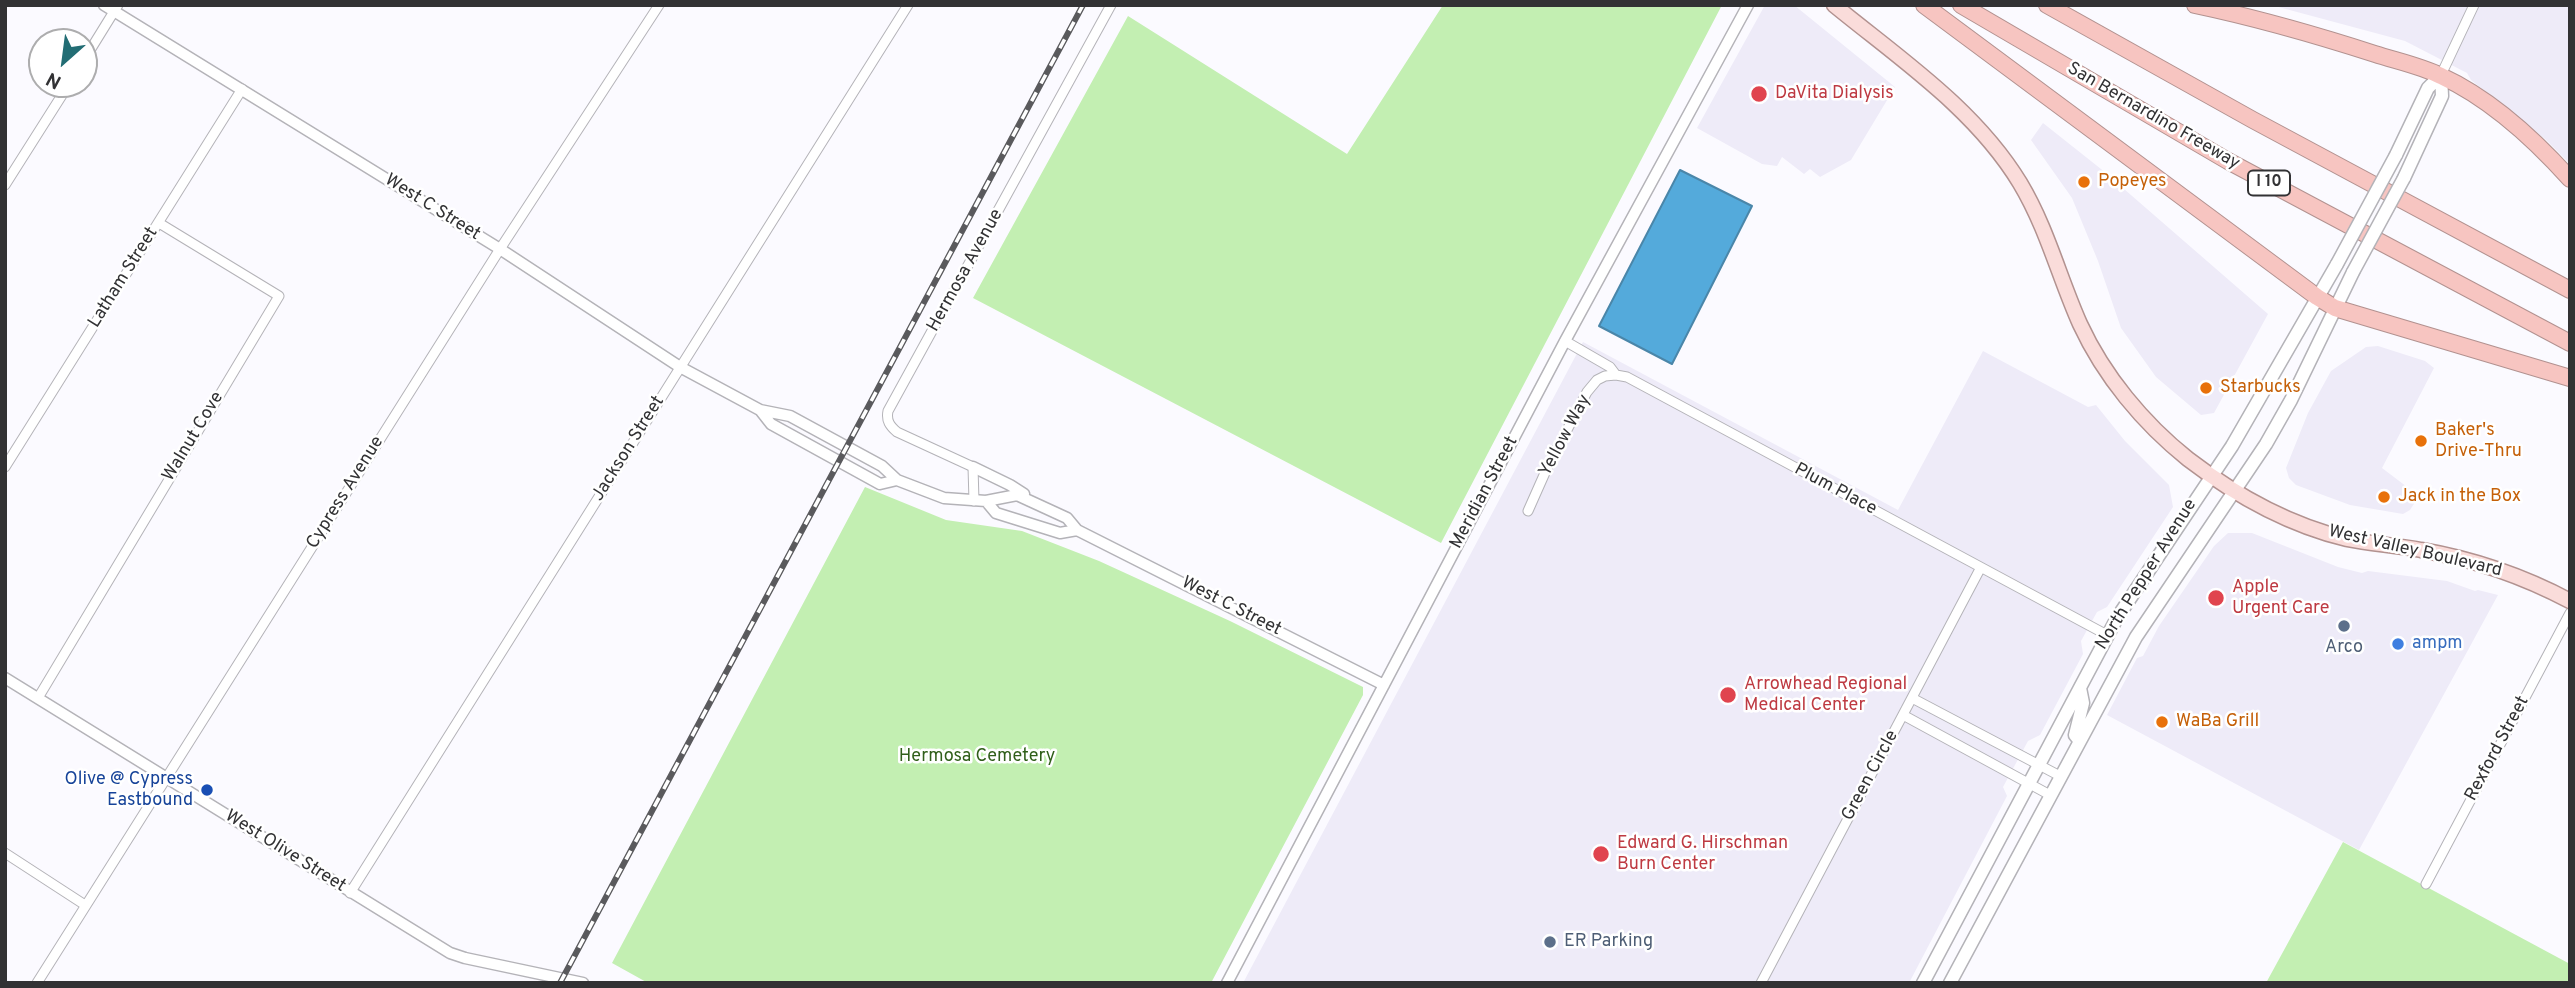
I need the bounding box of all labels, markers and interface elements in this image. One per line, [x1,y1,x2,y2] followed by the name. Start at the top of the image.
[28,28,98,98] north arrow
[2063,59,2243,175] street label: San Bernardino Freeway
[42,66,66,94] text: N
[1775,83,1894,105] place label: DaVita Dialysis
[1749,84,1769,104] marker: DaVita Dialysis
[380,170,484,246] street label: West C Street
[2248,170,2290,196] road number: I 10
[2098,171,2167,193] place label: Popeyes
[2076,174,2092,190] marker: Popeyes
[923,206,1009,336] street label: Hermosa Avenue
[84,224,164,332] street label: Latham Street
[2220,377,2301,399] place label: Starbucks
[2198,380,2214,396] marker: Starbucks
[159,388,229,486] street label: Walnut Cove
[1535,391,1597,481] street label: Yellow Way
[588,392,670,506] street label: Jackson Street
[2435,420,2522,462] place label: Baker's Drive-Thru
[303,433,389,553] street label: Cypress Avenue
[1446,433,1524,553] street label: Meridian Street
[2413,433,2429,449] marker: Baker's Drive-Thru
[1790,459,1880,521] street label: Plum Place
[2398,486,2521,508] place label: Jack in the Box
[2376,489,2392,505] marker: Jack in the Box
[2092,496,2202,654] street label: North Pepper Avenue
[2326,522,2504,582] street label: West Valley Boulevard
[1178,573,1284,641] street label: West C Street
[2232,577,2329,620] place label: Apple Urgent Care
[2206,588,2226,608] marker: Apple Urgent Care
[2336,618,2352,634] marker: Arco
[2412,633,2463,655] place label: ampm
[2390,636,2406,652] marker: ampm
[2325,637,2363,659] place label: Arco
[1744,674,1907,716] place label: Arrowhead Regional Medical Center
[1718,685,1738,705] marker: Arrowhead Regional Medical Center
[2461,693,2535,805] street label: Rexford Street
[2176,711,2259,733] place label: WaBa Grill
[2154,714,2170,730] marker: WaBa Grill
[1838,727,1904,825] street label: Green Circle
[899,746,1055,768] park label: Hermosa Cemetery
[65,769,193,812] place label: Olive @ Cypress Eastbound
[199,782,215,798] marker: Olive @ Cypress Eastbound
[221,806,349,898] street label: West Olive Street
[1617,833,1788,876] place label: Edward G. Hirschman Burn Center
[1591,844,1611,864] marker: Edward G. Hirschman Burn Center
[1564,931,1653,953] place label: ER Parking
[1542,934,1558,950] marker: ER Parking

